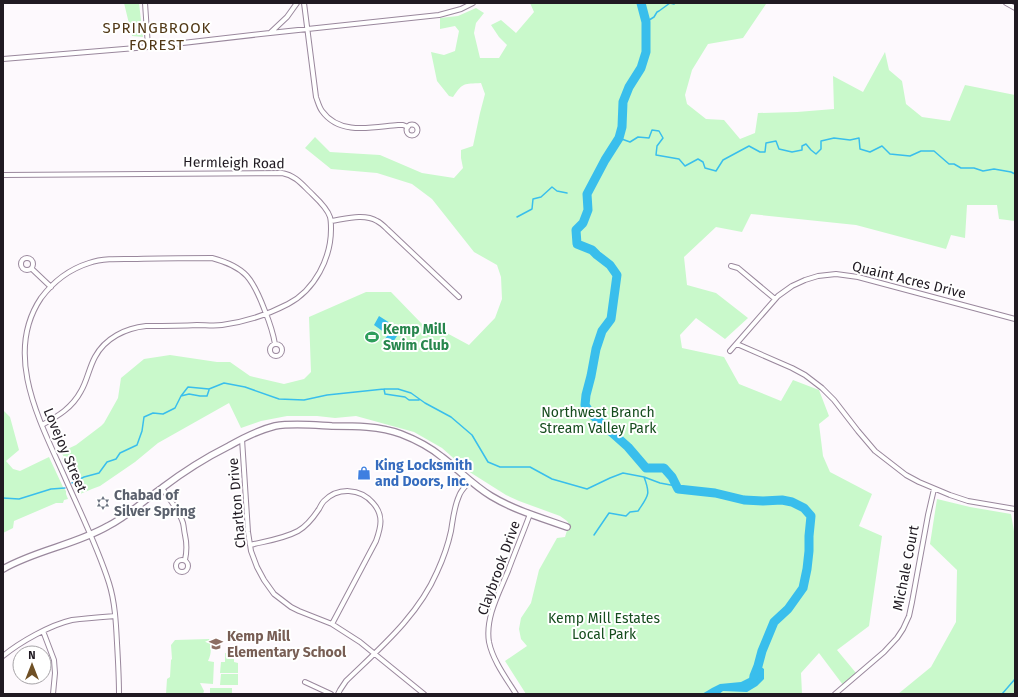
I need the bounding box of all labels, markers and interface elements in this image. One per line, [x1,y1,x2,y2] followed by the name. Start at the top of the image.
[103,19,211,54] district label: SPRINGBROOK FOREST
[183,154,285,172] street label: Hermleigh Road
[850,258,968,302] street label: Quaint Acres Drive
[383,321,449,354] place label: Kemp Mill Swim Club
[364,329,380,345] sports icon: Kemp Mill Swim Club
[539,404,657,437] park label: Northwest Branch Stream Valley Park
[40,405,91,496] street label: Lovejoy Street
[225,457,249,549] street label: Charlton Drive
[375,457,472,490] place label: King Locksmith and Doors, Inc.
[356,465,372,481] shop icon: King Locksmith and Doors, Inc.
[114,487,196,520] place label: Chabad of Silver Spring
[95,495,111,511] synagogue icon: Chabad of Silver Spring
[474,518,524,618] street label: Claybrook Drive
[889,523,923,612] street label: Michale Court
[548,610,660,643] park label: Kemp Mill Estates Local Park
[227,628,347,661] place label: Kemp Mill Elementary School
[208,636,224,652] school or university icon: Kemp Mill Elementary School
[12,645,52,685] north arrow
[28,649,36,662] text: N

